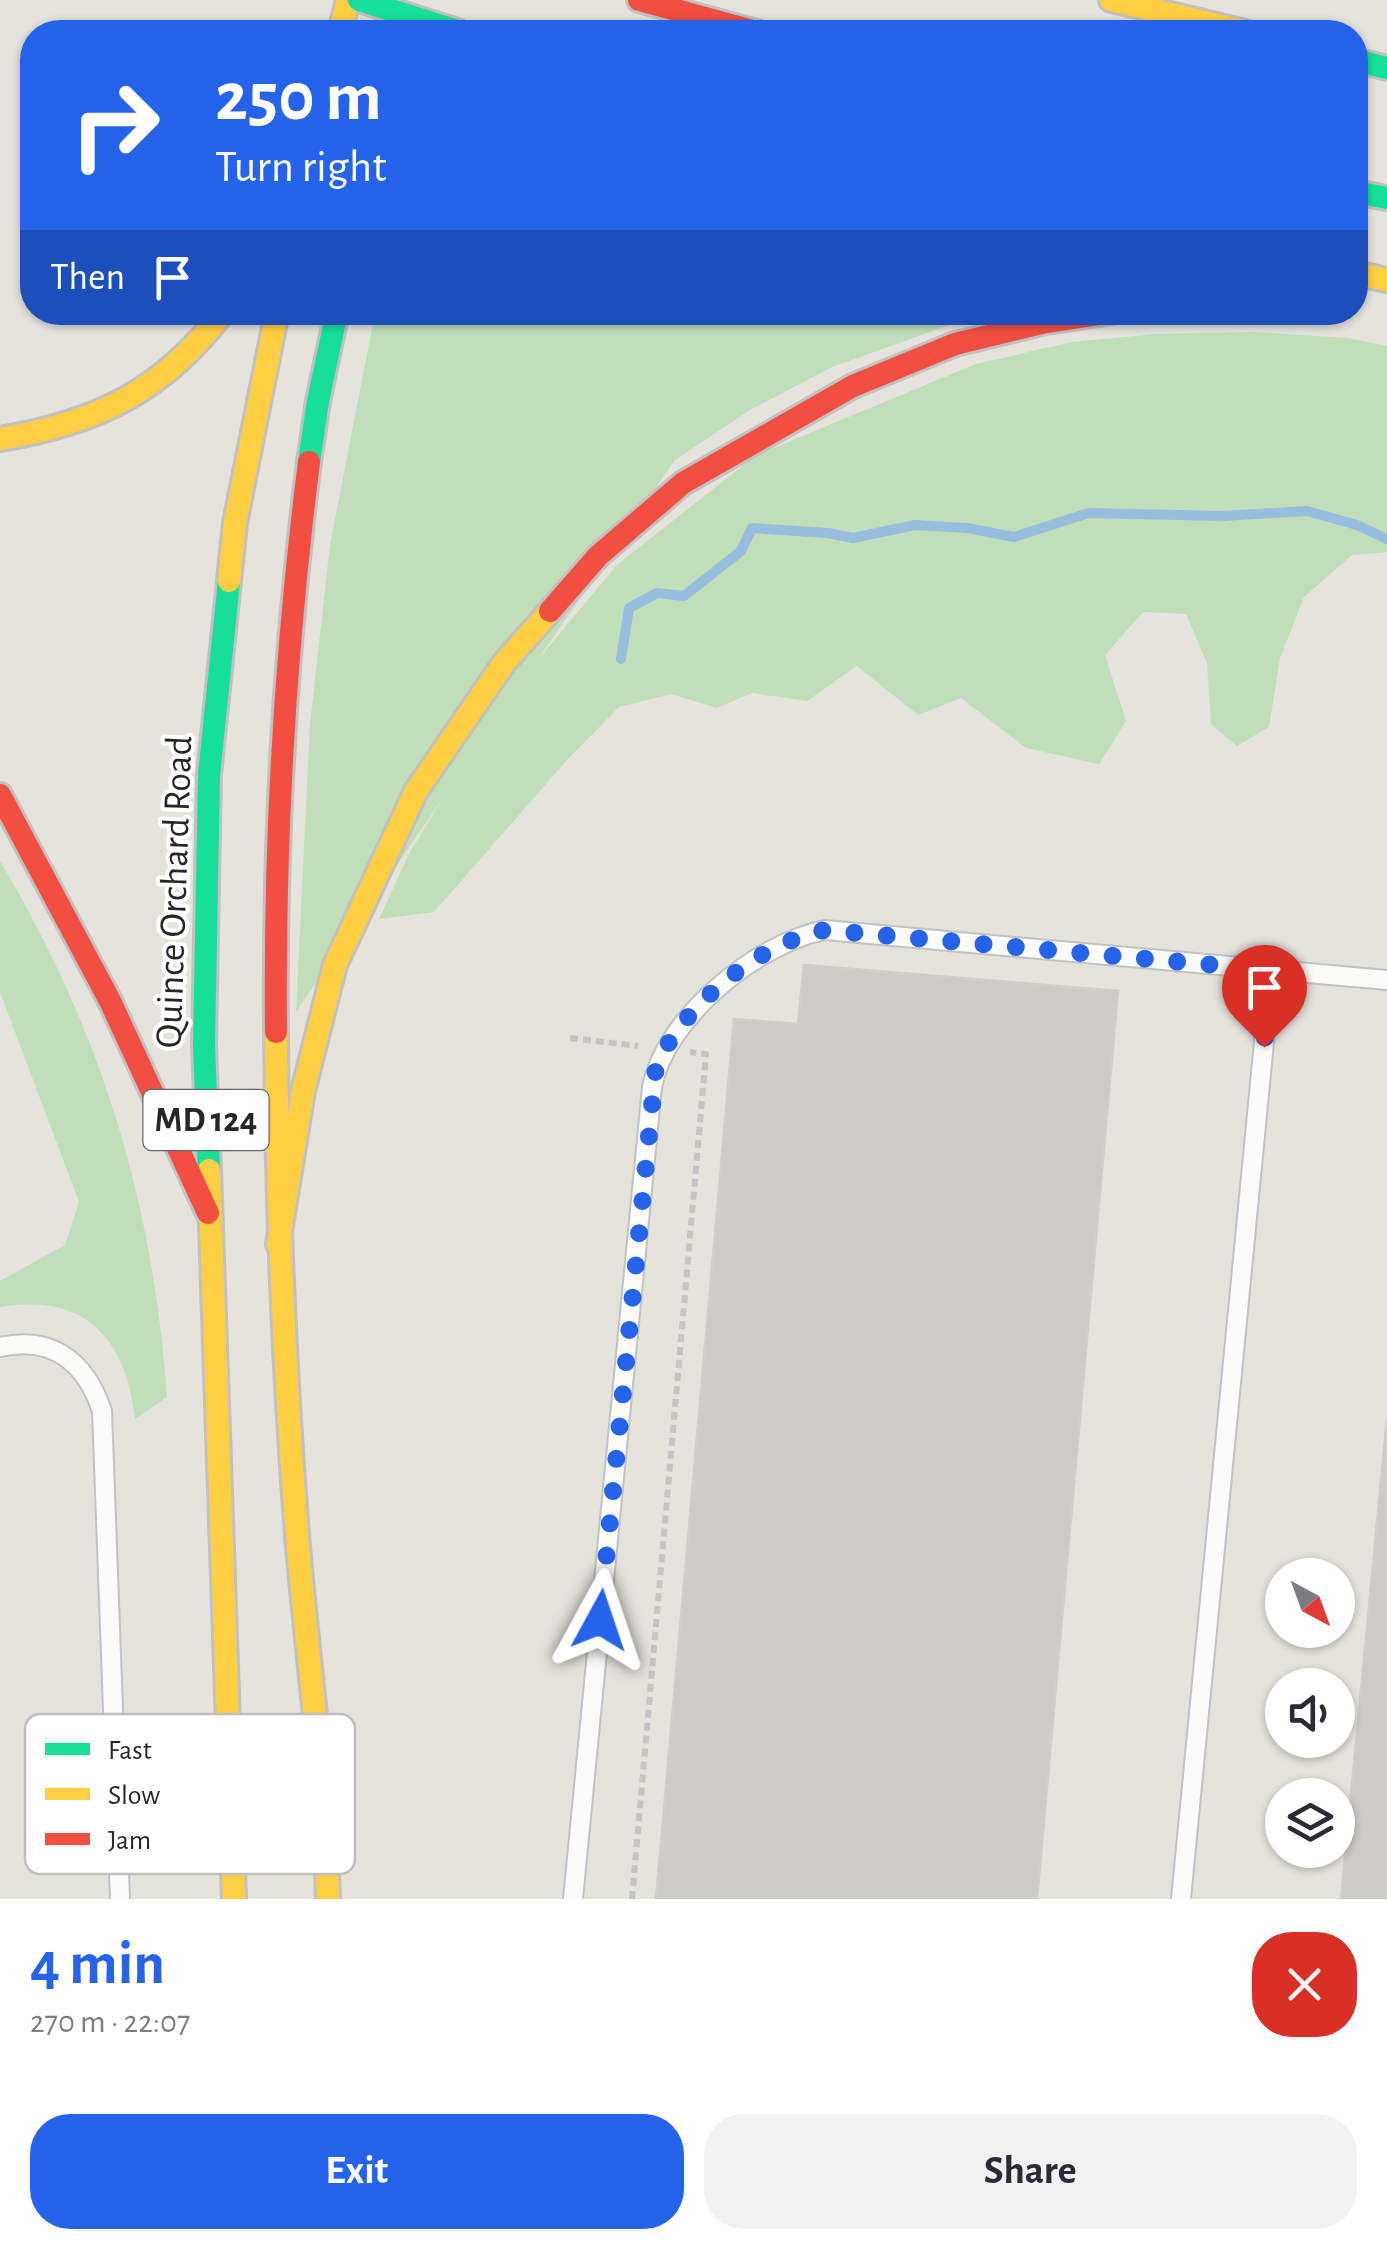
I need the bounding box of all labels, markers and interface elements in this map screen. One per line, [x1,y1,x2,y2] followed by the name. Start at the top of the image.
[50,60,180,190] icon: right
[215,63,382,133] text: 250 m
[215,145,387,190] text: Turn right
[145,250,200,305] icon: arrive
[50,259,125,297] text: Then
[151,735,199,1049] street label: Quince Orchard Road
[1222,945,1307,1048] pin
[1237,960,1292,1015] icon: arrive
[144,1090,268,1150] road number: MD 124
[1265,1558,1355,1648] north arrow
[1265,1558,1355,1868] map controls
[548,1568,652,1672] position arrow
[1265,1668,1355,1758] button: sound
[25,1714,355,1874] legend
[108,1737,152,1765] text: Fast
[1265,1778,1355,1868] button: layers
[108,1782,160,1810] text: Slow
[108,1827,151,1855] text: Jam
[1252,1932,1357,2037] button: close
[30,1935,165,1995] text: 4 min
[30,2006,190,2038] text: 270 m · 22:07
[30,2114,684,2229] button: Exit
[704,2114,1357,2229] button: Share

